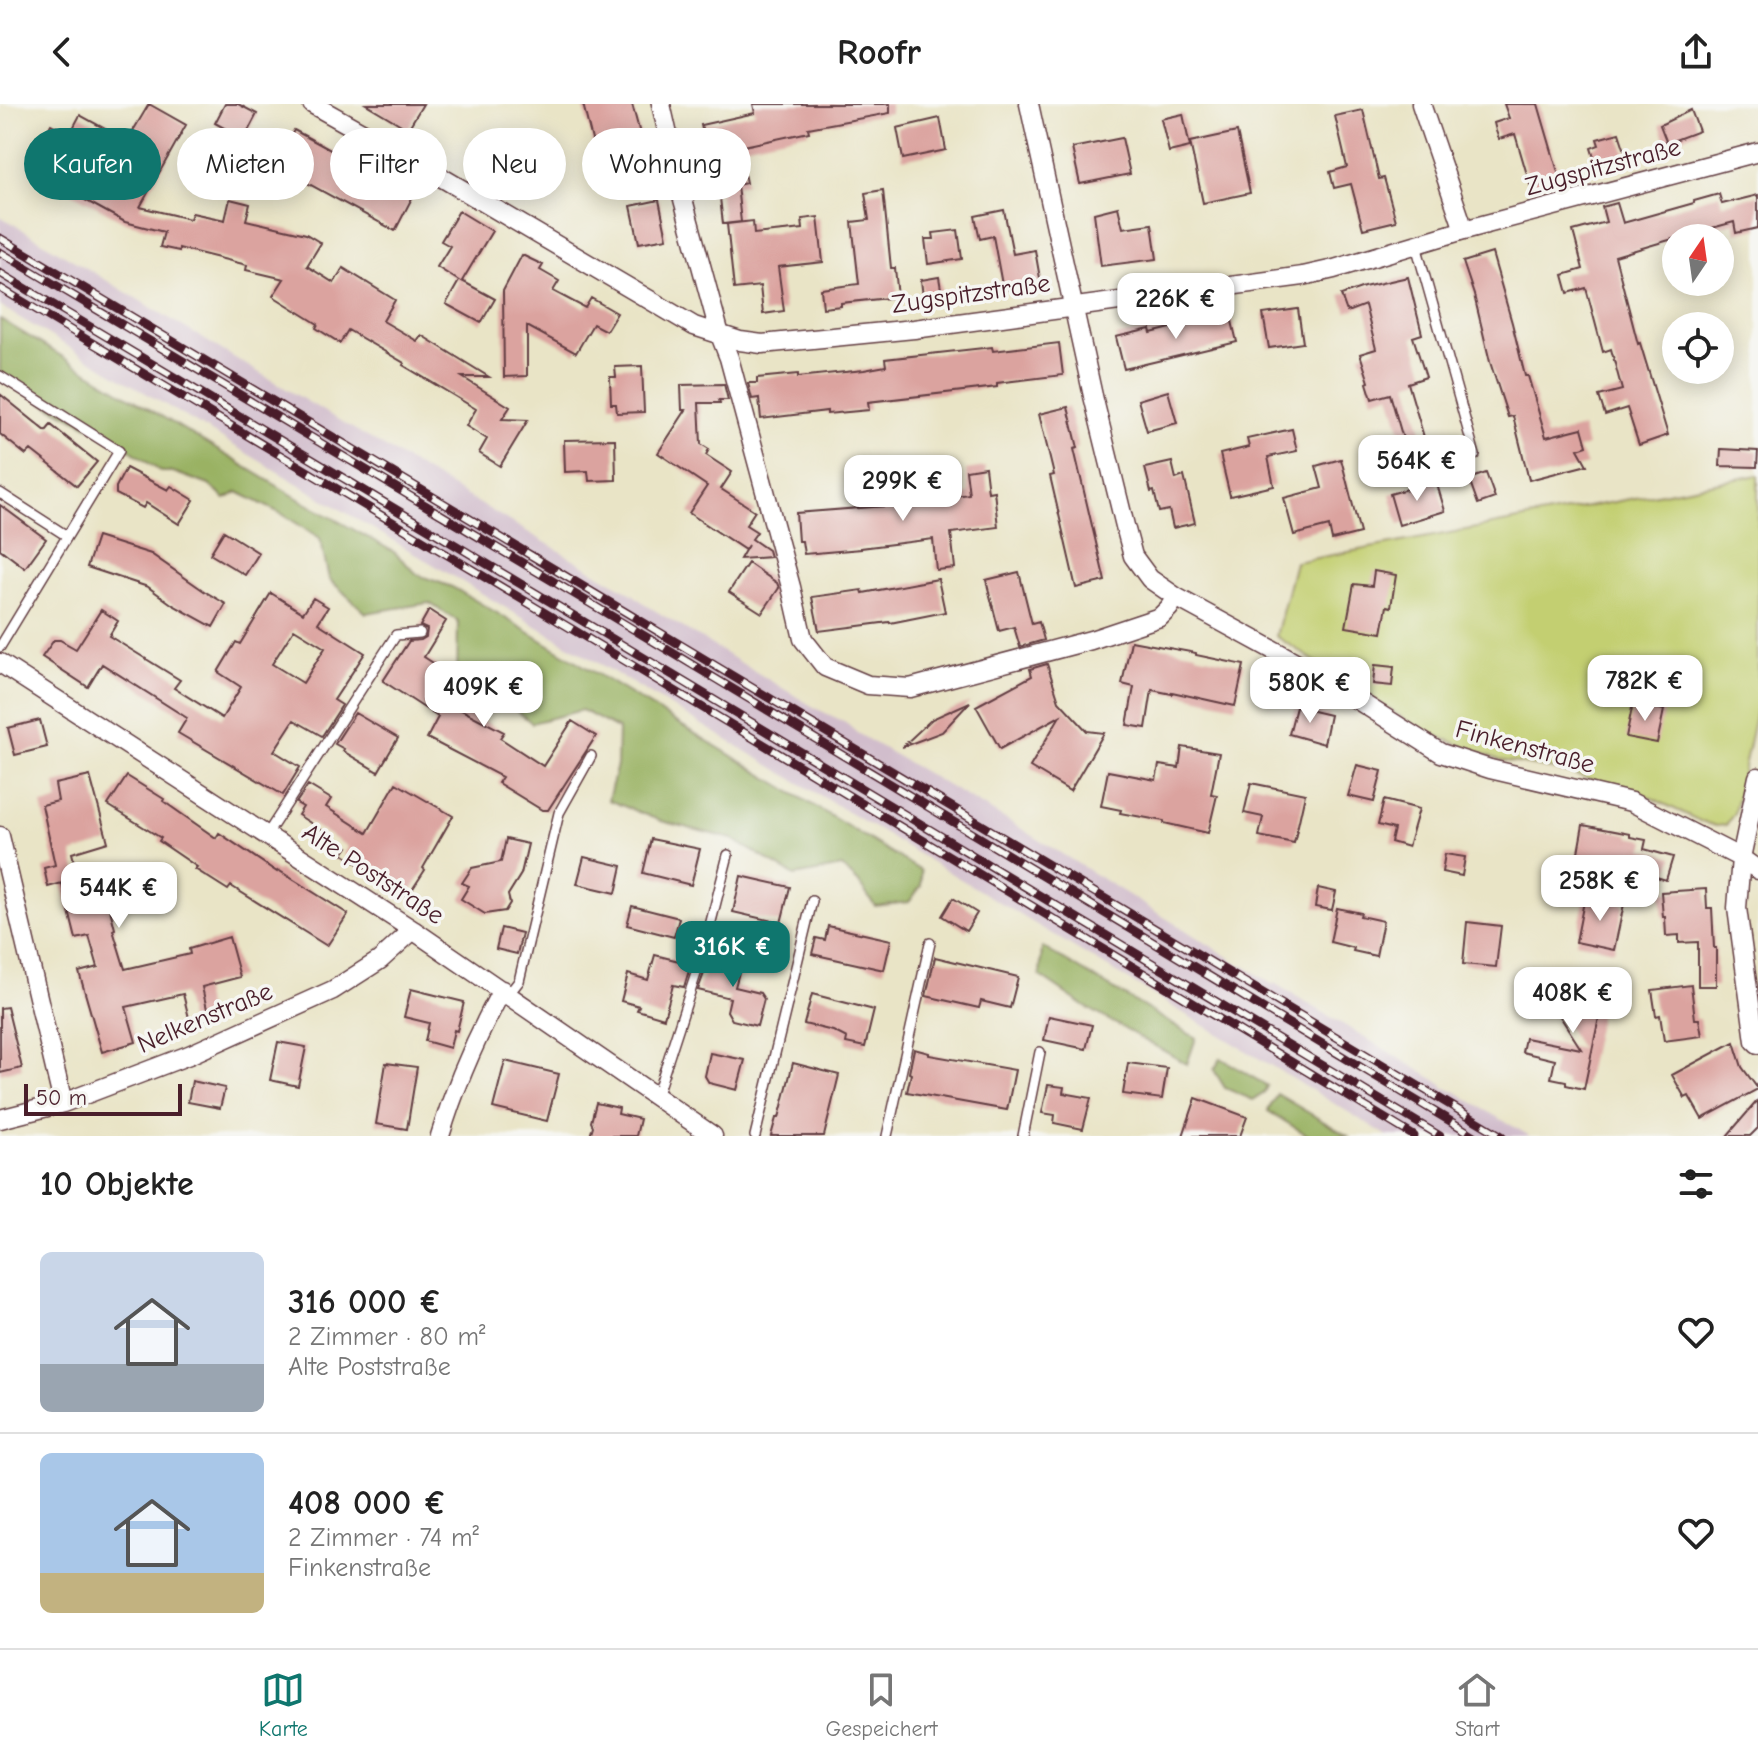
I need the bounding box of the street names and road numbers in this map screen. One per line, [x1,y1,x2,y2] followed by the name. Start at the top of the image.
[1522,132,1684,202] street label: Zugspitzstraße
[890,268,1052,320] street label: Zugspitzstraße
[1452,714,1598,780] street label: Finkenstraße
[297,817,449,931] street label: Alte Poststraße
[133,976,277,1060] street label: Nelkenstraße

